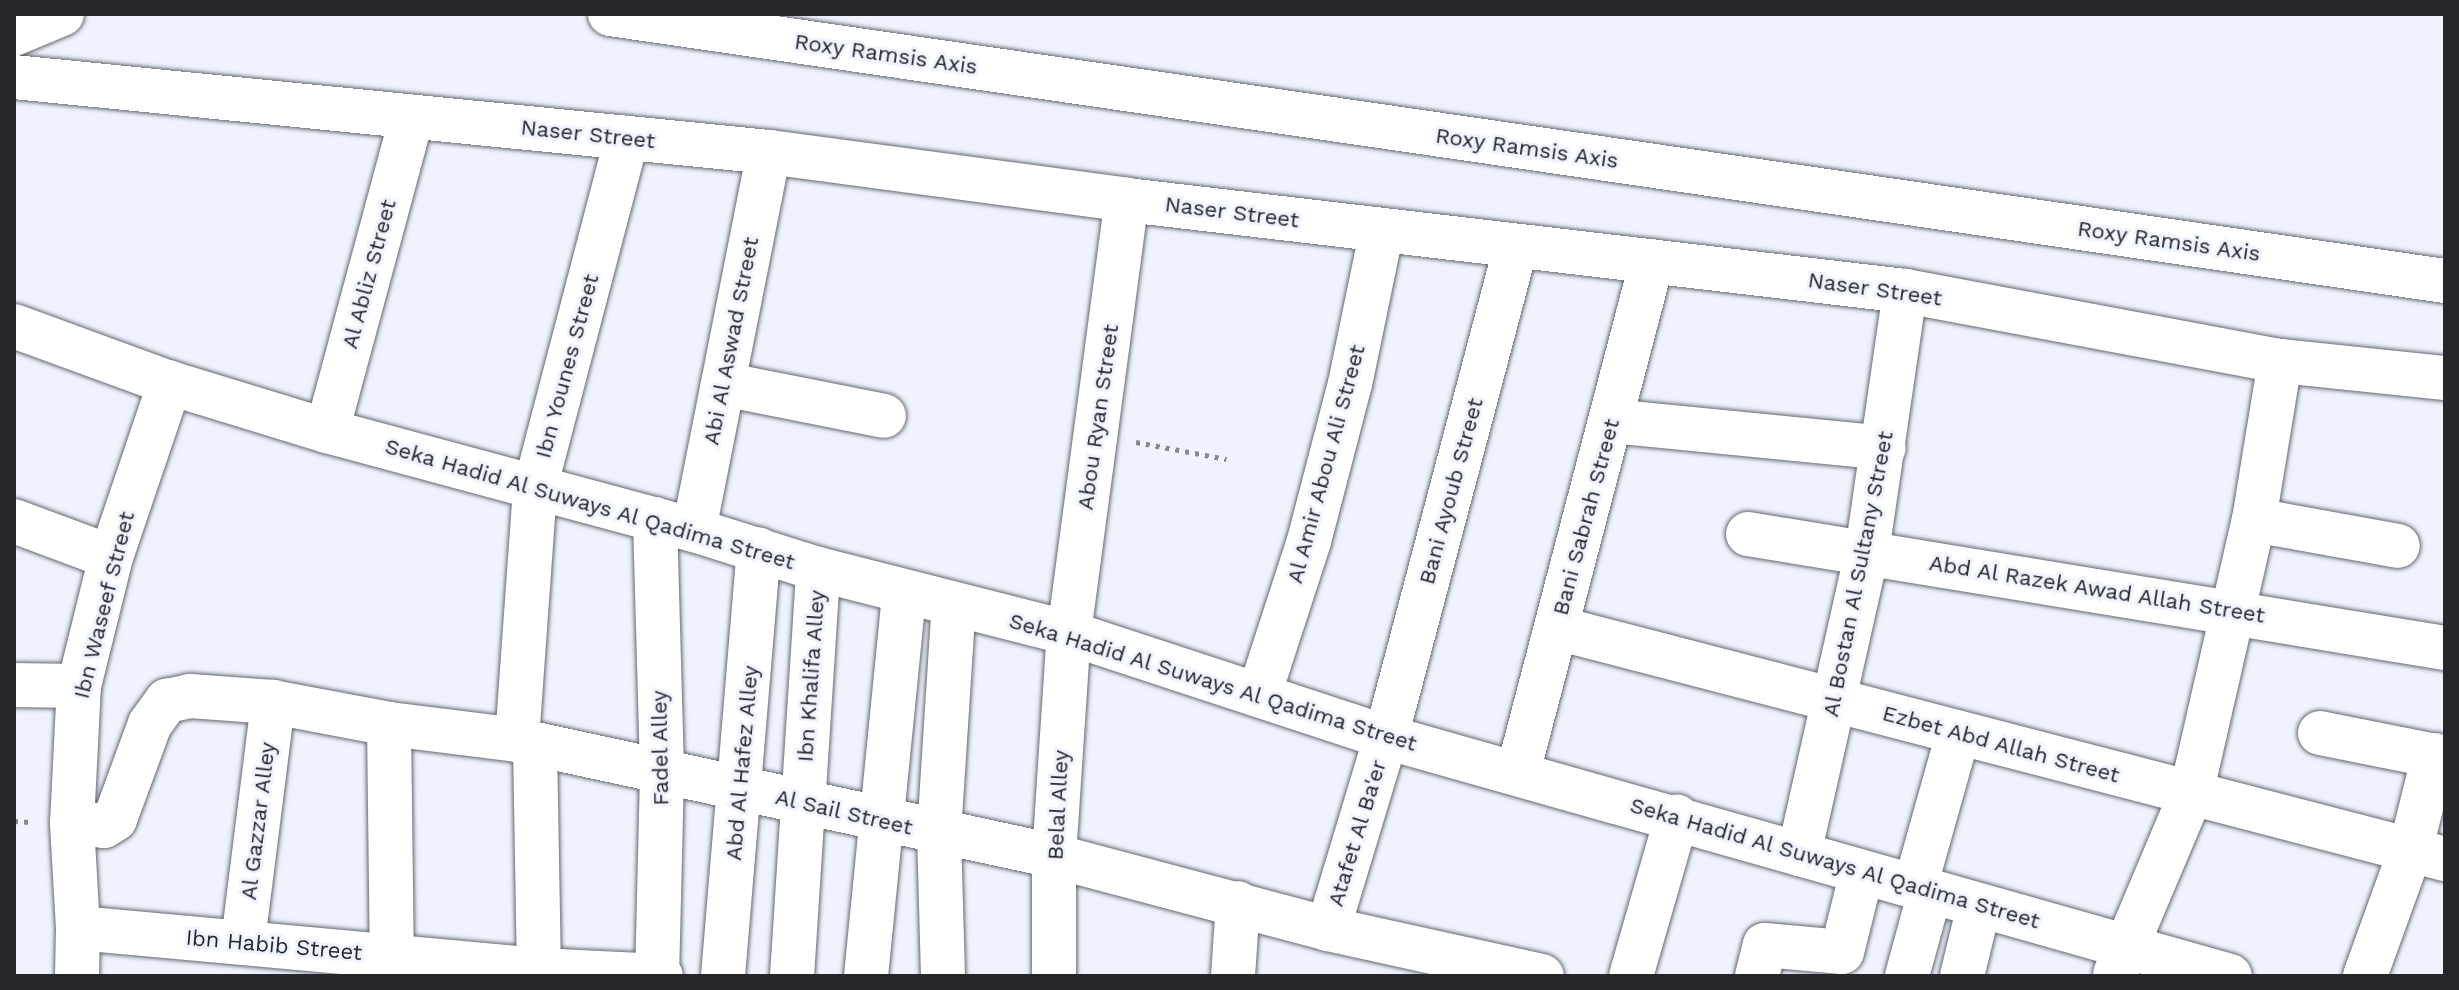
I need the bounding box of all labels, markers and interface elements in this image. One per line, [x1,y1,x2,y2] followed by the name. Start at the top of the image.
[792,28,980,80] street label: Roxy Ramsis Axis
[519,114,657,154] street label: Naser Street
[1433,122,1621,174] street label: Roxy Ramsis Axis
[1163,191,1301,233] street label: Naser Street
[336,196,402,352] street label: Al Abliz Street
[2075,215,2263,267] street label: Roxy Ramsis Axis
[698,234,764,448] street label: Abi Al Aswad Street
[1806,267,1944,311] street label: Naser Street
[530,270,604,462] street label: Ibn Younes Street
[1072,322,1124,512] street label: Abou Ryan Street
[1281,340,1371,588] street label: Al Amir Abou Ali Street
[1413,394,1489,588] street label: Bani Ayoub Street
[1547,416,1625,618] street label: Bani Sabrah Street
[1817,427,1899,721] street label: Al Bostan Al Sultany Street
[380,432,800,576] street label: Seka Hadid Al Suways Al Qadima Street
[68,508,140,702] street label: Ibn Waseef Street
[1925,549,2269,629] street label: Abd Al Razek Awad Allah Street
[792,588,830,764] street label: Ibn Khalifa Alley
[1004,607,1422,757] street label: Seka Hadid Al Suways Al Qadima Street
[720,663,764,863] street label: Abd Al Hafez Alley
[646,689,674,807] street label: Fadel Alley
[1879,699,2123,789] street label: Ezbet Abd Allah Street
[235,739,281,903] street label: Al Gazzar Alley
[1042,748,1074,862] street label: Belal Alley
[1322,756,1392,910] street label: Atafet Al Ba'er
[772,783,916,841] street label: Al Sail Street
[1625,791,2045,935] street label: Seka Hadid Al Suways Al Qadima Street
[185,924,363,966] street label: Ibn Habib Street

